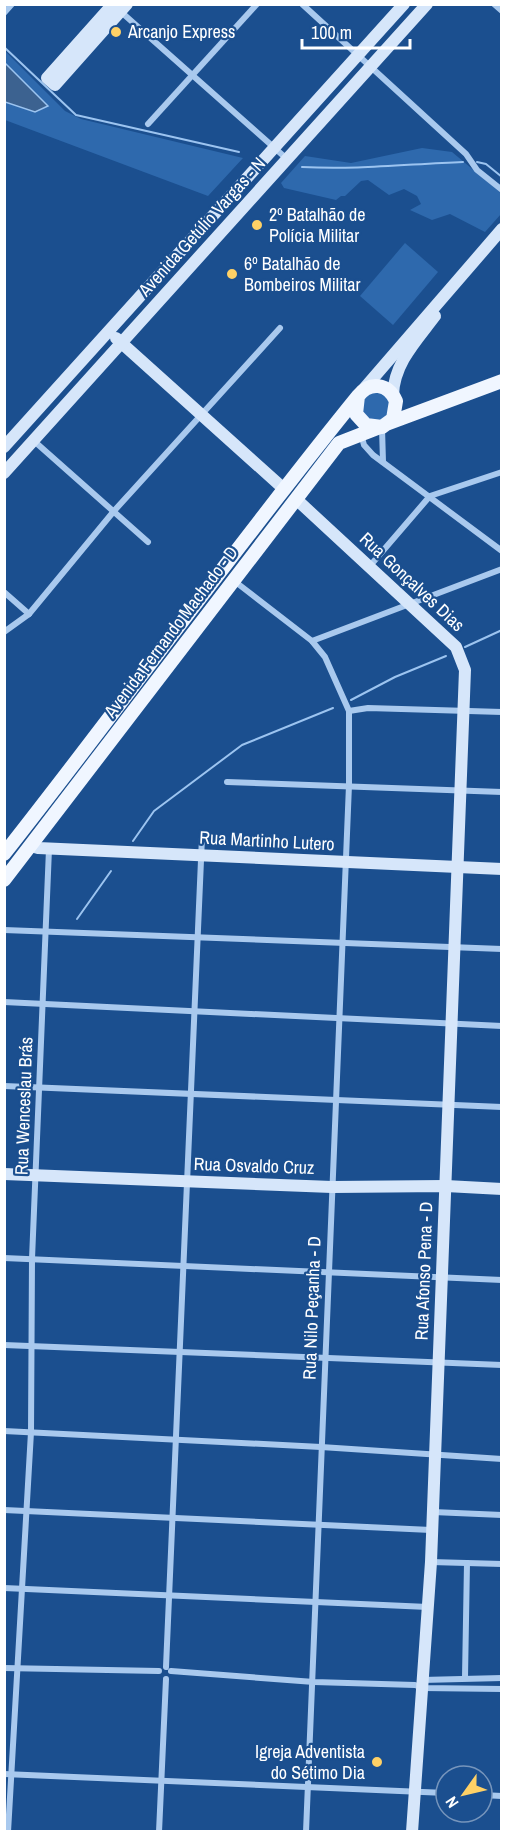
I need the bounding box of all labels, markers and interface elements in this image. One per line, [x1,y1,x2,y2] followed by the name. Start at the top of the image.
[302,12,410,50] scale bar
[127,19,235,44] place label: Arcanjo Express
[311,20,352,45] text: 100 m
[109,25,123,39] marker: Arcanjo Express
[132,152,271,302] street label: Avenida Getúlio Vargas - N
[269,202,365,248] place label: 2º Batalhão de Polícia Militar
[250,218,264,232] marker: 2º Batalhão de Polícia Militar
[244,251,361,297] place label: 6º Batalhão de Bombeiros Militar
[225,267,239,281] marker: 6º Batalhão de Bombeiros Militar
[354,526,470,637] street label: Rua Gonçalves Dias
[97,541,243,724] street label: Avenida Fernando Machado - D
[199,824,335,857] street label: Rua Martinho Lutero
[9,1036,38,1176] street label: Rua Wenceslau Brás
[193,1151,315,1180] street label: Rua Osvaldo Cruz
[409,1201,438,1341] street label: Rua Afonso Pena - D
[297,1236,326,1380] street label: Rua Nilo Peçanha - D
[255,1739,365,1785] place label: Igreja Adventista do Sétimo Dia
[370,1755,384,1769] marker: Igreja Adventista do Sétimo Dia
[434,1764,494,1824] north arrow
[440,1792,463,1812] text: N

